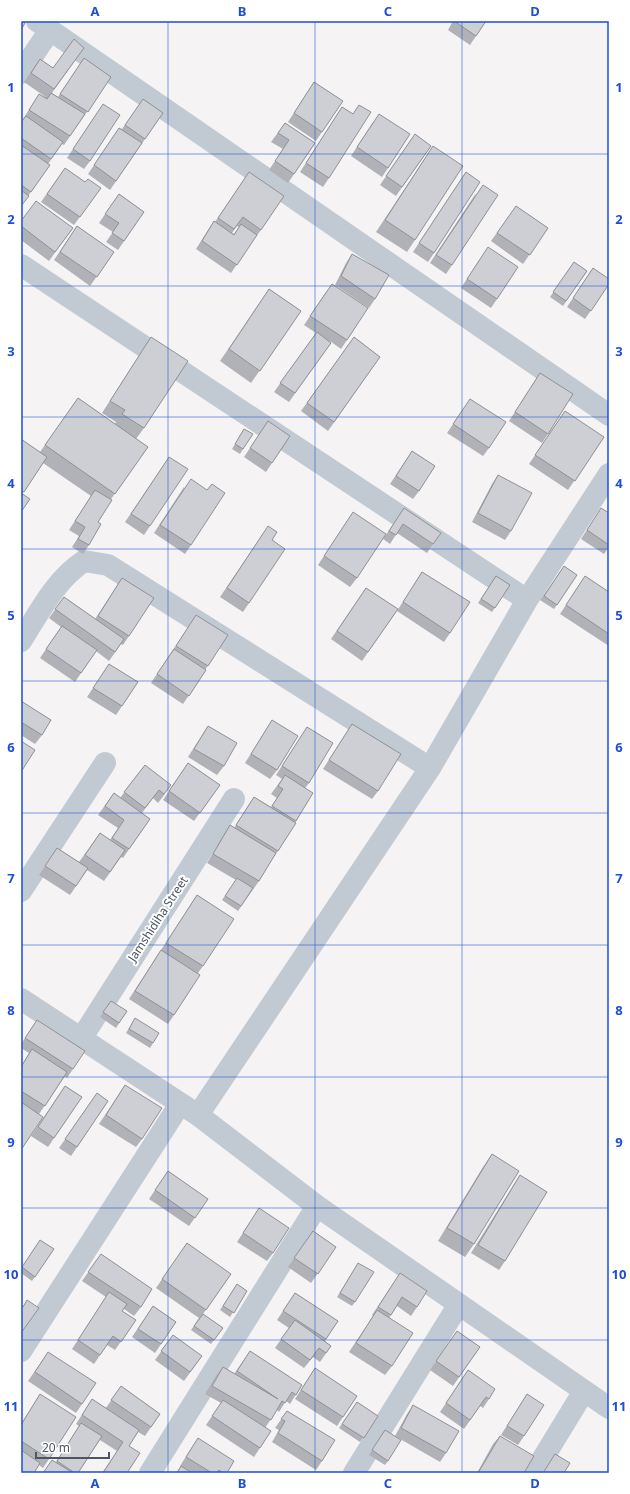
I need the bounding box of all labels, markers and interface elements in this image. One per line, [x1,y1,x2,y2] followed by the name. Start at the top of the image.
[91,2,100,20] text: A
[238,2,246,20] text: B
[384,2,392,20] text: C
[530,2,540,20] text: D
[7,78,15,96] text: 1
[615,78,623,96] text: 1
[7,210,15,228] text: 2
[615,210,623,228] text: 2
[7,342,15,360] text: 3
[615,342,623,360] text: 3
[7,474,15,492] text: 4
[615,474,623,492] text: 4
[7,606,15,624] text: 5
[615,606,623,624] text: 5
[7,738,15,756] text: 6
[615,738,623,756] text: 6
[7,869,15,887] text: 7
[615,869,623,887] text: 7
[123,872,192,966] street label: Jamshidiha Street
[7,1001,15,1019] text: 8
[615,1001,623,1019] text: 8
[7,1133,15,1151] text: 9
[615,1133,623,1151] text: 9
[4,1265,18,1283] text: 10
[612,1265,626,1283] text: 10
[4,1397,18,1415] text: 11
[612,1397,626,1415] text: 11
[36,1434,109,1460] scale bar
[42,1439,70,1456] text: 20 m
[91,1474,100,1492] text: A
[238,1474,246,1492] text: B
[384,1474,392,1492] text: C
[530,1474,540,1492] text: D

